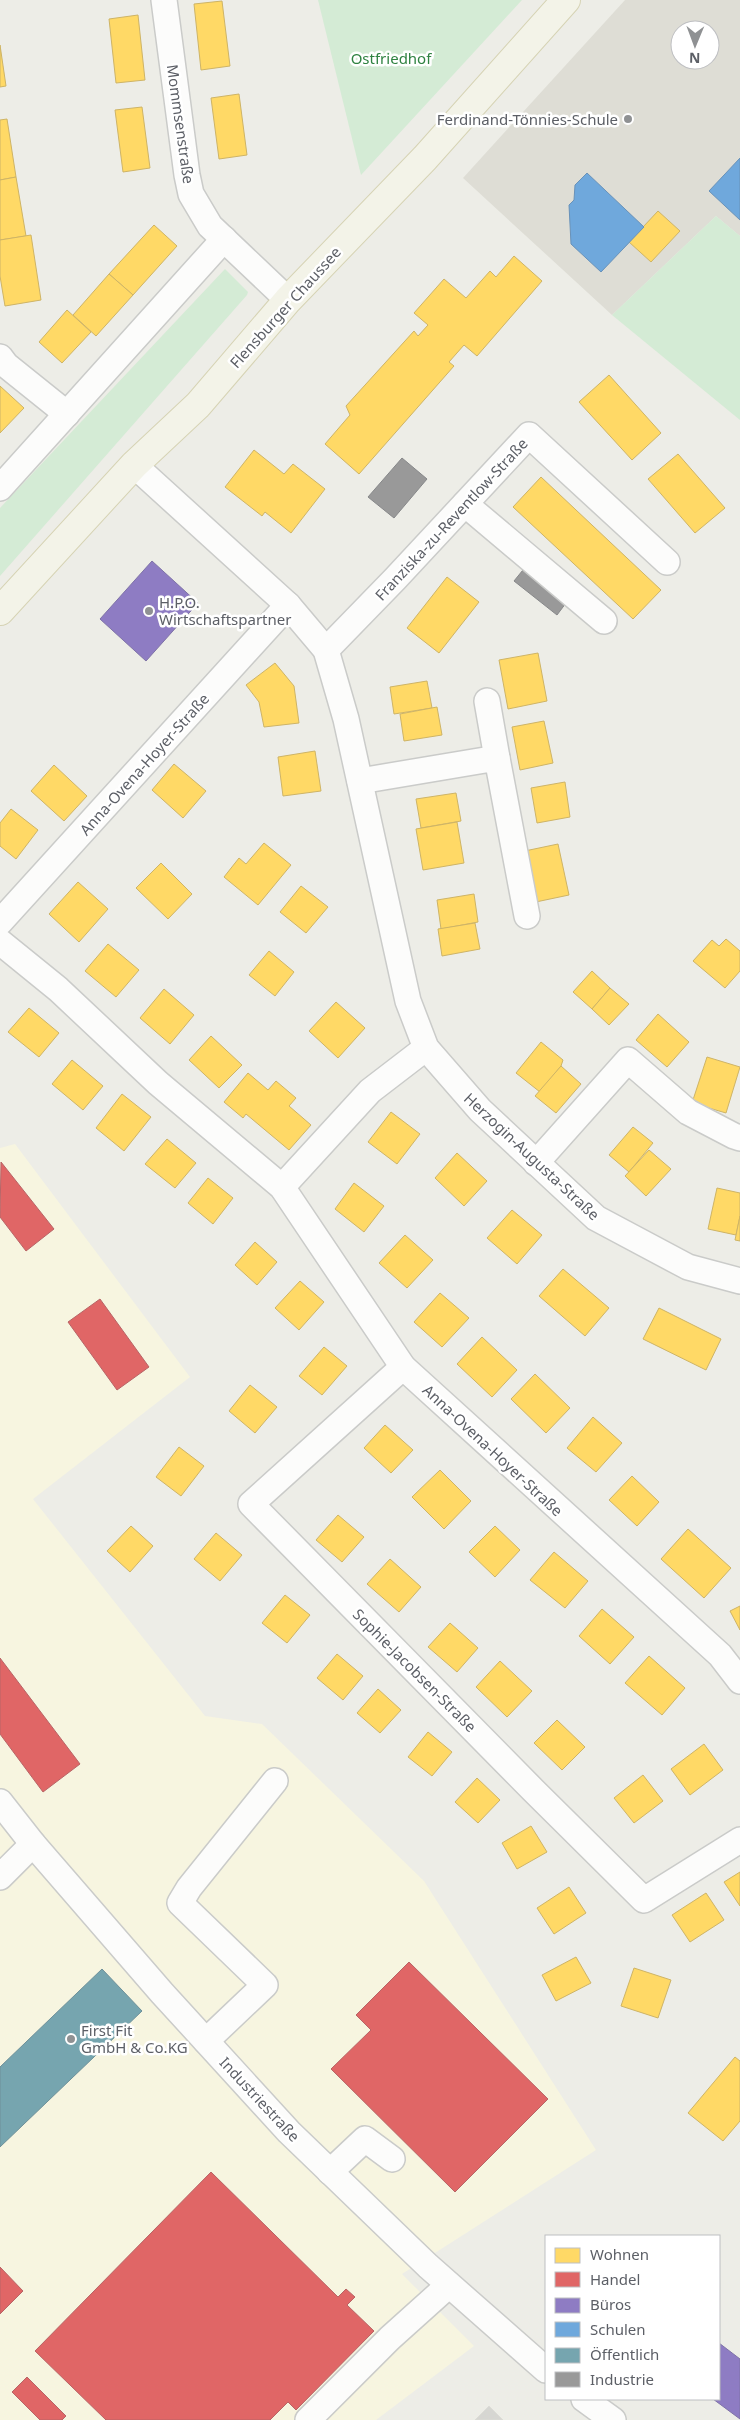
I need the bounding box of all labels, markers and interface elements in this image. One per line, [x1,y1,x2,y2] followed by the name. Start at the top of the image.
[670,20,720,70] north arrow
[351,48,432,68] park label: Ostfriedhof
[689,49,701,68] text: N
[163,63,199,185] street label: Mommsenstraße
[437,109,618,129] place label: Ferdinand-Tönnies-Schule
[622,113,634,125] marker: Ferdinand-Tönnies-Schule
[225,242,345,372] street label: Flensburger Chaussee
[370,433,532,605] street label: Franziska-zu-Reventlow-Straße
[159,592,291,629] place label: H.P.O. Wirtschaftspartner
[143,605,155,617] marker: H.P.O. Wirtschaftspartner
[75,689,213,839] street label: Anna-Ovena-Hoyer-Straße
[460,1088,604,1224] street label: Herzogin-Augusta-Straße
[419,1380,567,1520] street label: Anna-Ovena-Hoyer-Straße
[349,1604,481,1736] street label: Sophie-Jacobsen-Straße
[81,2020,188,2057] place label: First Fit GmbH & Co.KG
[65,2033,77,2045] marker: First Fit GmbH & Co.KG
[216,2052,304,2146] street label: Industriestraße
[545,2235,720,2400] legend
[590,2244,649,2264] text: Wohnen
[590,2269,640,2289] text: Handel
[590,2294,631,2314] text: Büros
[590,2319,646,2339] text: Schulen
[590,2344,659,2364] text: Öffentlich
[590,2369,654,2389] text: Industrie

